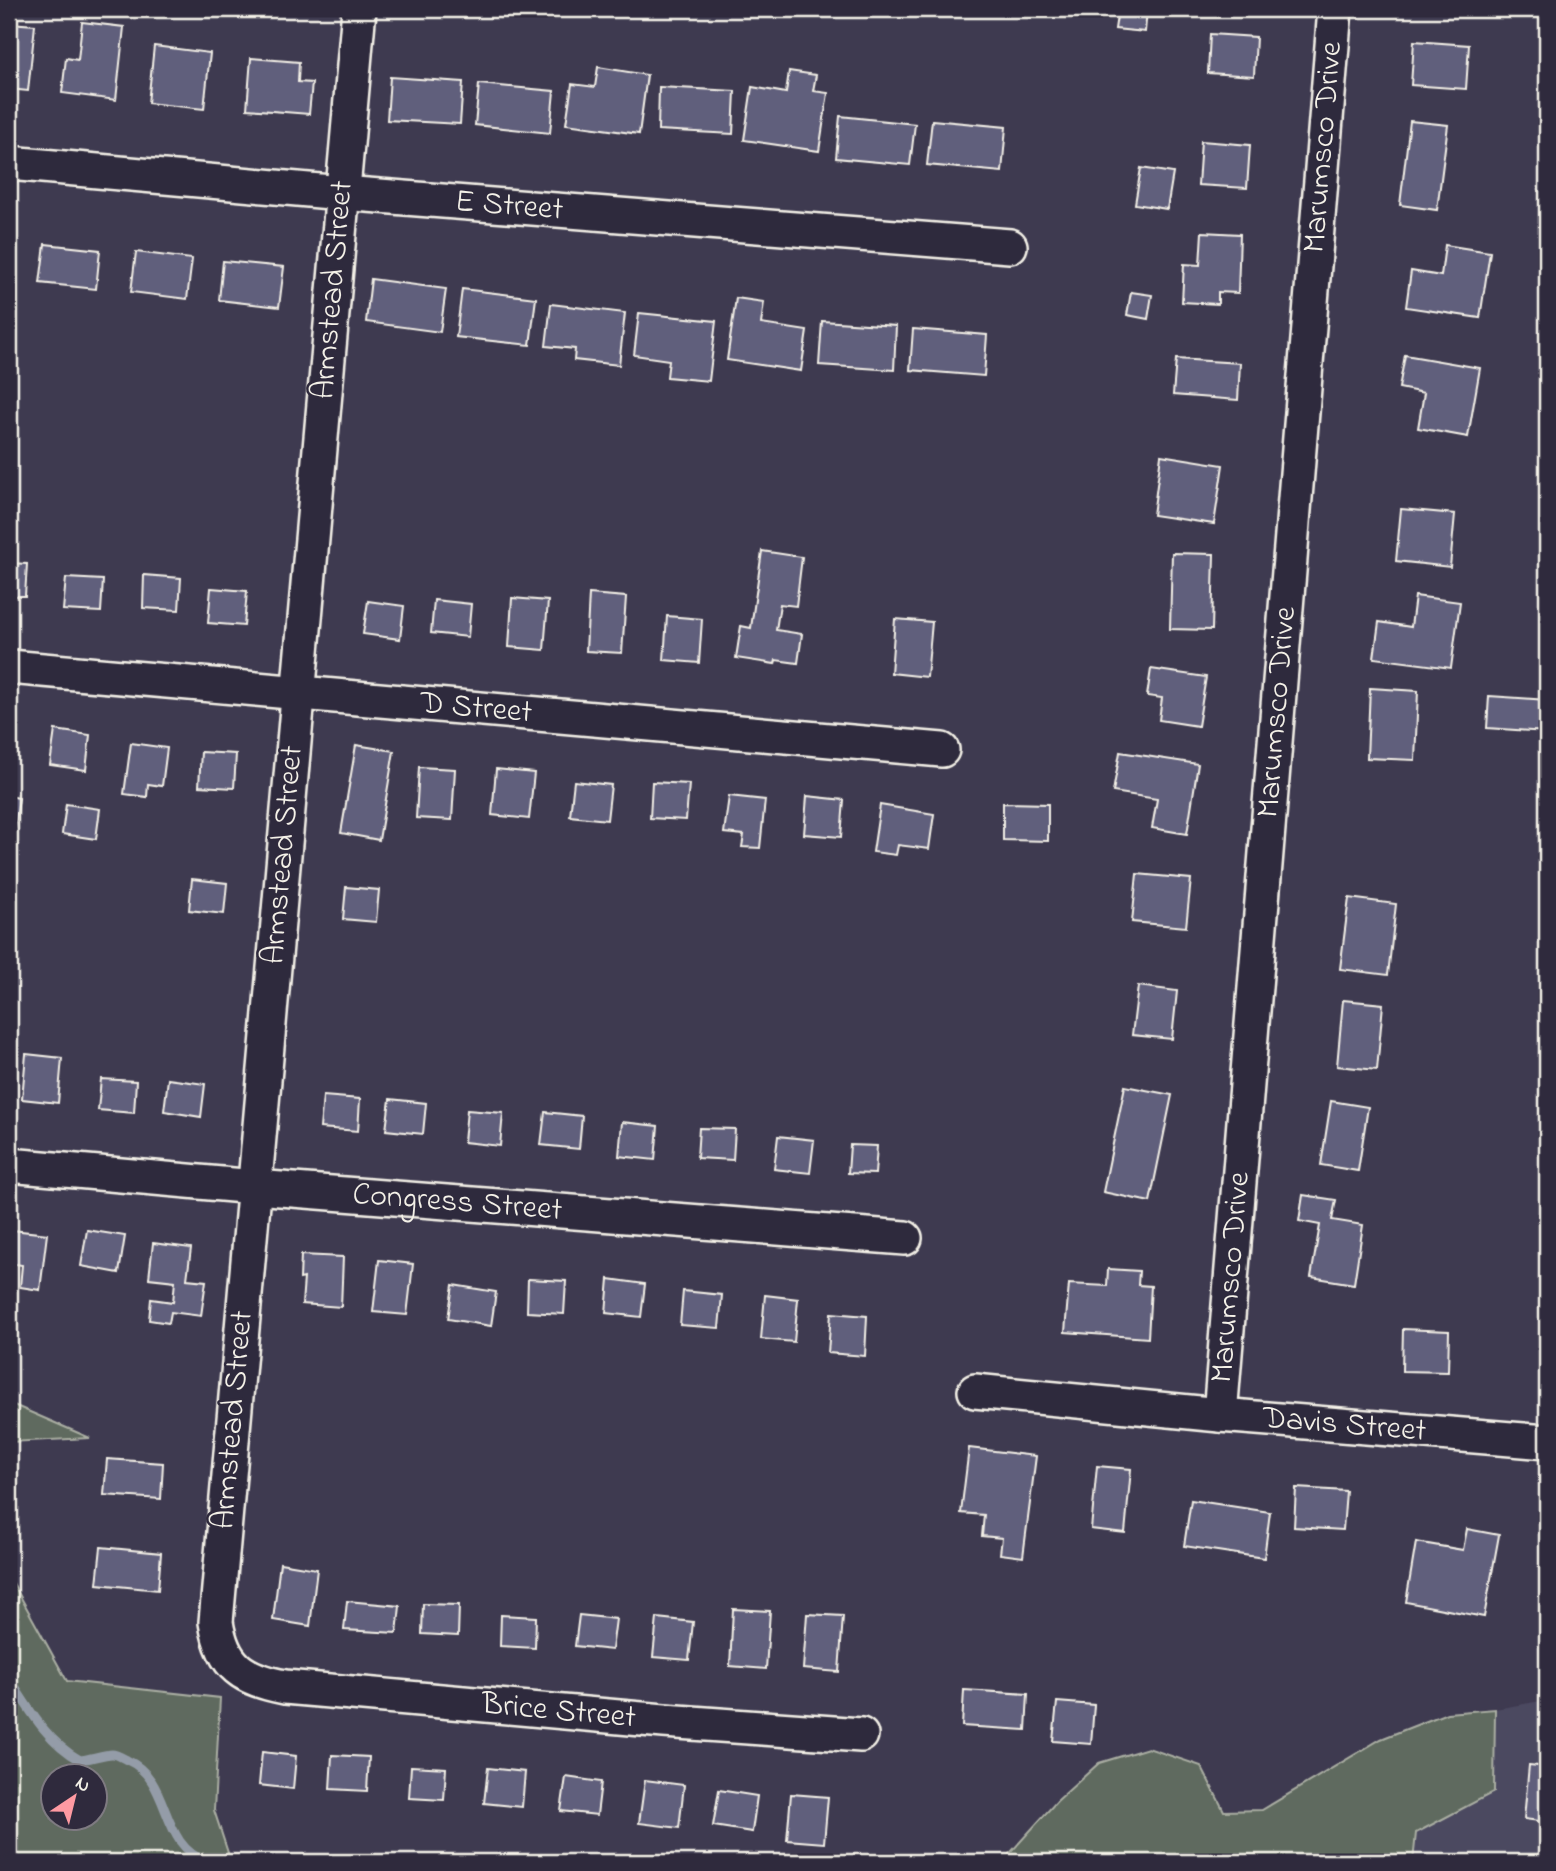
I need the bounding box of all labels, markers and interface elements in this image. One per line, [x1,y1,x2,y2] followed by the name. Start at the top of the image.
[1292,39,1356,255] street label: Marumsco Drive
[301,178,367,402] street label: Armstead Street
[453,179,565,234] street label: E Street
[1245,604,1310,820] street label: Marumsco Drive
[417,680,534,737] street label: D Street
[251,743,317,967] street label: Armstead Street
[1199,1169,1263,1385] street label: Marumsco Drive
[351,1171,564,1235] street label: Congress Street
[201,1308,267,1532] street label: Armstead Street
[1260,1395,1428,1455] street label: Davis Street
[479,1681,638,1742] street label: Brice Street
[38,1762,108,1832] north arrow
[69,1770,95,1800] text: N

